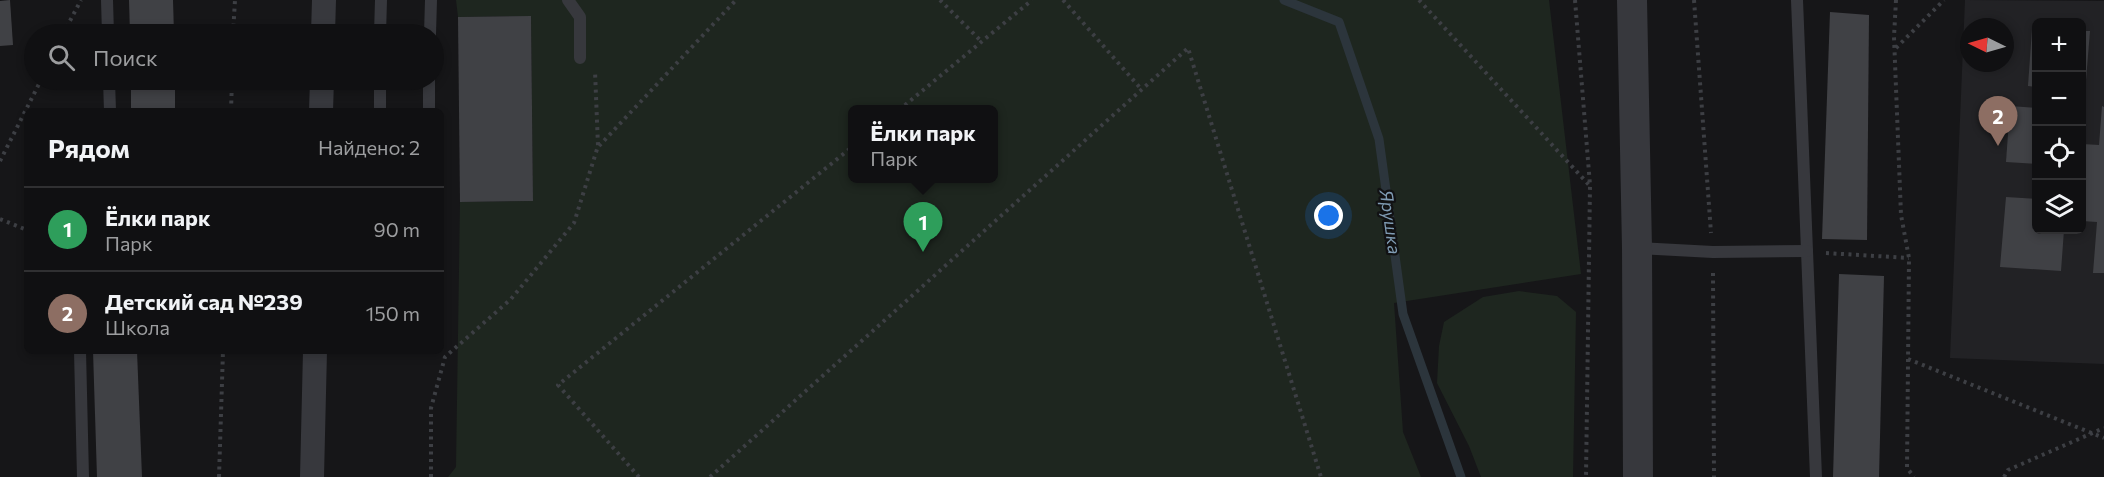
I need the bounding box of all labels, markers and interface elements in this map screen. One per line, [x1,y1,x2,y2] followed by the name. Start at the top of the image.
[1960,18,2014,72] north arrow
[2032,18,2086,234] map controls
[2032,18,2086,72] button: +
[24,24,444,90] search box
[45,41,78,74] icon: search
[93,44,158,71] text: Поиск
[2032,72,2086,126] button: −
[1978,96,2018,146] pin: 2
[848,105,998,183] popup
[870,119,976,146] text: Ёлки парк
[2032,126,2086,180] button: locate
[48,132,130,163] text: Рядом
[318,135,420,159] text: Найдено: 2
[870,146,918,170] text: Парк
[2032,180,2086,234] button: layers
[1375,187,1406,256] water label: Ярушка
[1314,201,1343,230] your location
[904,202,942,252] pin: 1
[105,204,211,231] text: Ёлки парк
[63,217,72,241] text: 1
[374,217,420,241] text: 90 m
[105,231,153,255] text: Парк
[105,288,303,315] text: Детский сад №239
[62,301,73,325] text: 2
[366,301,420,325] text: 150 m
[105,315,170,339] text: Школа

